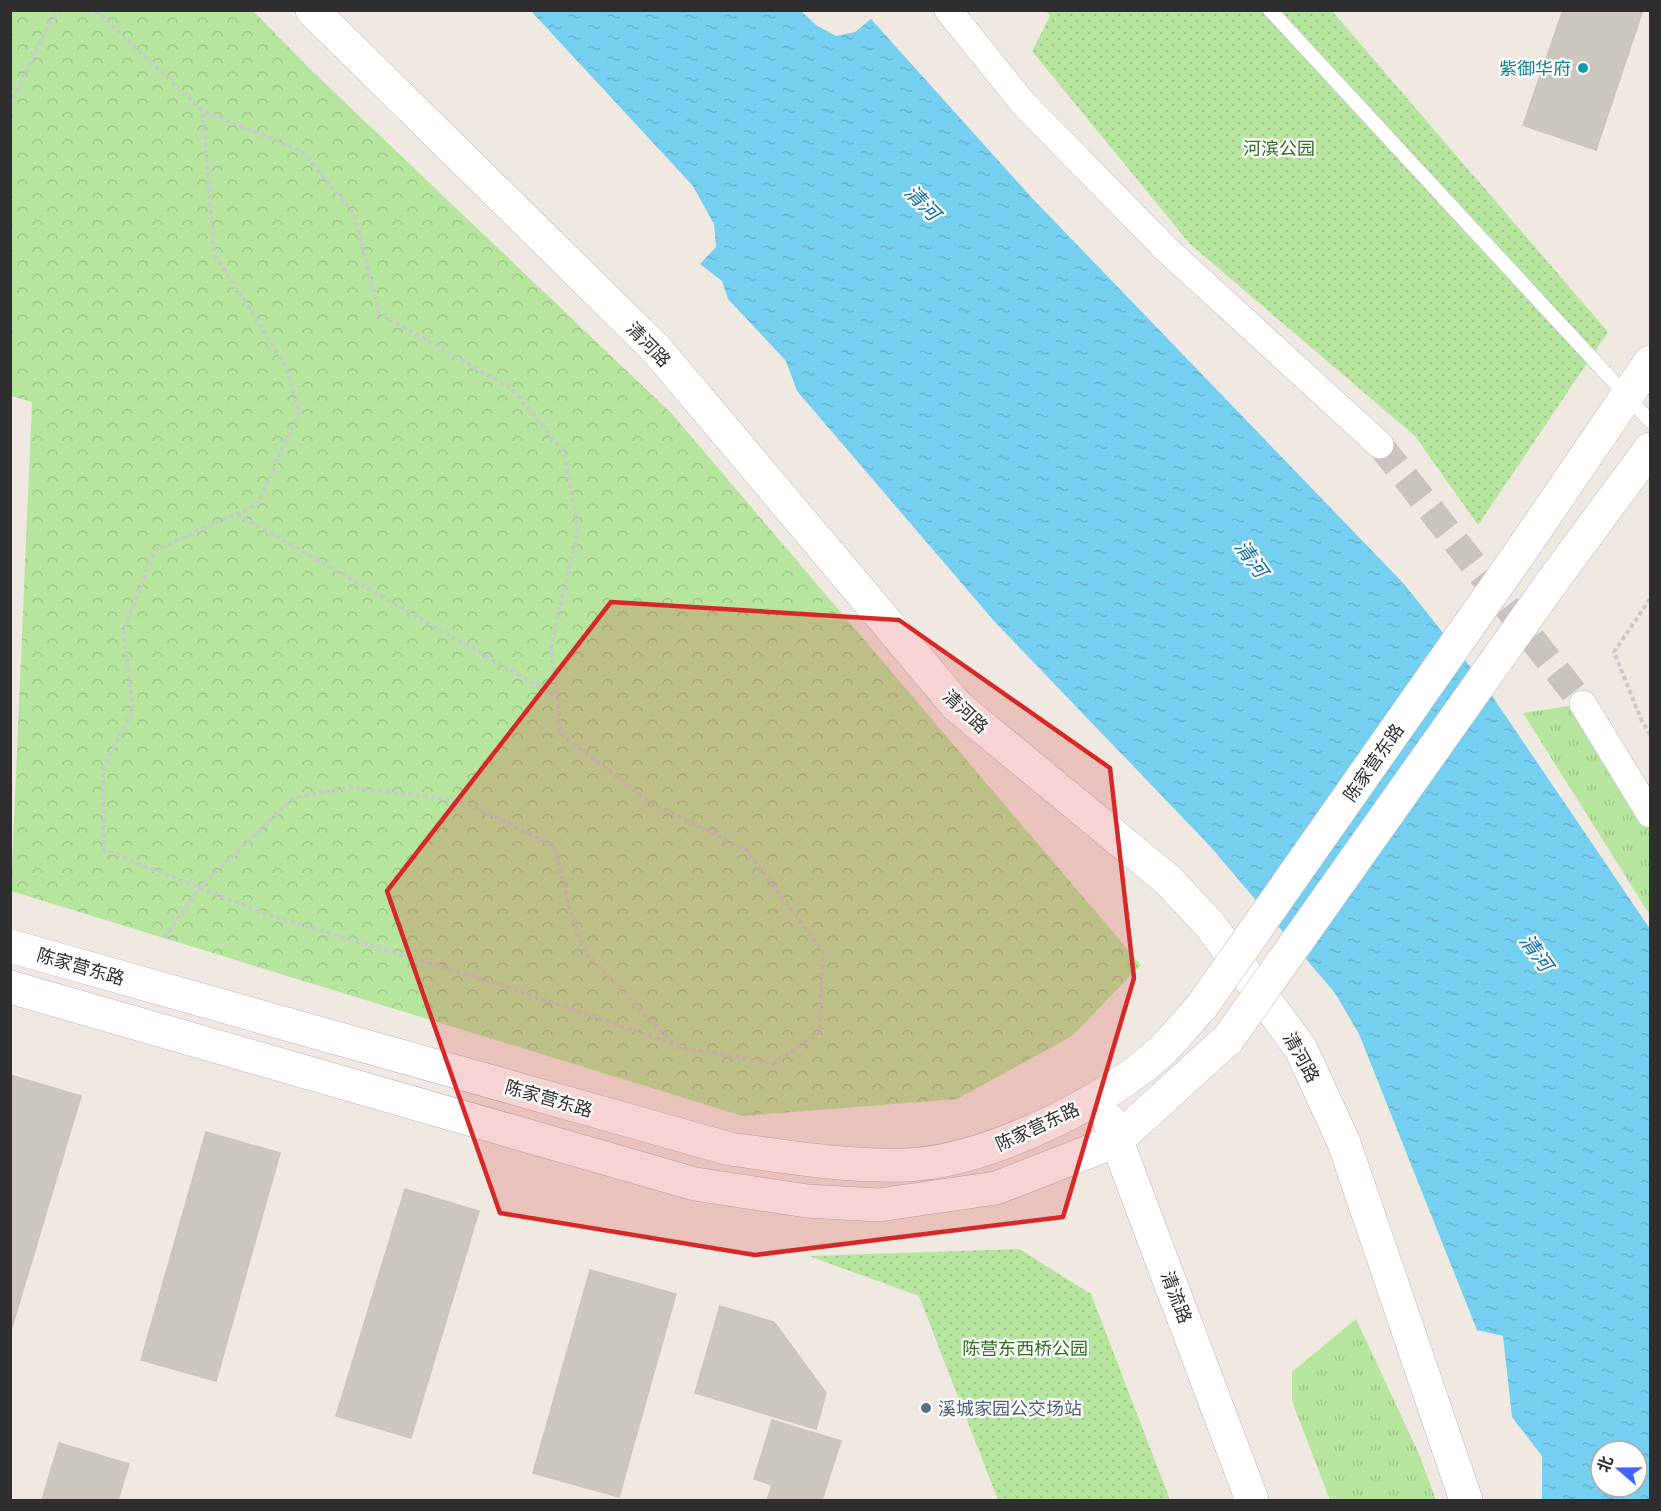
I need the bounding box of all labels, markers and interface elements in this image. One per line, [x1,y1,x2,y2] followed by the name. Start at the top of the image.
[1499,57,1571,79] place label: 紫御华府
[1576,61,1590,75] marker: 紫御华府
[1243,137,1315,159] park label: 河滨公园
[900,179,948,228] water label: 清河
[622,317,676,371] street label: 清河路
[1231,535,1276,584] water label: 清河
[939,685,993,737] street label: 清河路
[1338,719,1408,805] street label: 陈家营东路
[1516,929,1561,978] water label: 清河
[35,943,127,989] street label: 陈家营东路
[1279,1028,1325,1086] street label: 清河路
[503,1075,595,1121] street label: 陈家营东路
[992,1097,1082,1155] street label: 陈家营东路
[1157,1268,1197,1326] street label: 清流路
[962,1337,1088,1359] park label: 陈营东西桥公园
[938,1397,1082,1419] place label: 溪城家园公交场站
[919,1401,933,1415] marker: 溪城家园公交场站
[1589,1439,1649,1499] north arrow
[1593,1453,1616,1474] text: 北

